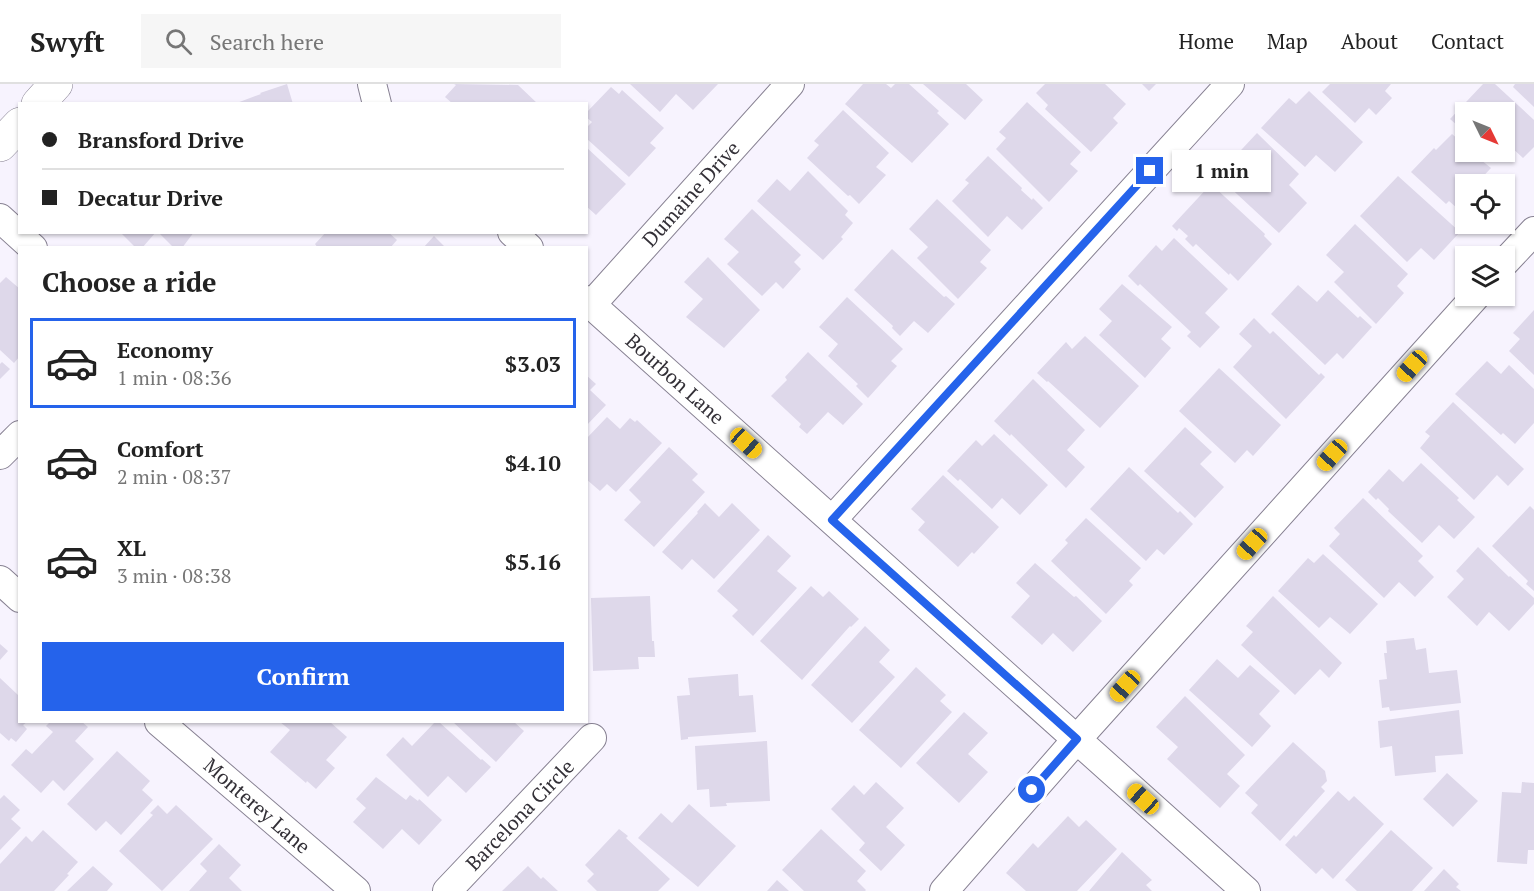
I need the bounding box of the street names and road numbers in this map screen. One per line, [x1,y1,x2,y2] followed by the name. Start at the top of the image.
[636,135,745,252] street label: Dumaine Drive
[620,327,731,430] street label: Bourbon Lane
[198,752,316,859] street label: Monterey Lane
[460,753,580,876] street label: Barcelona Circle

